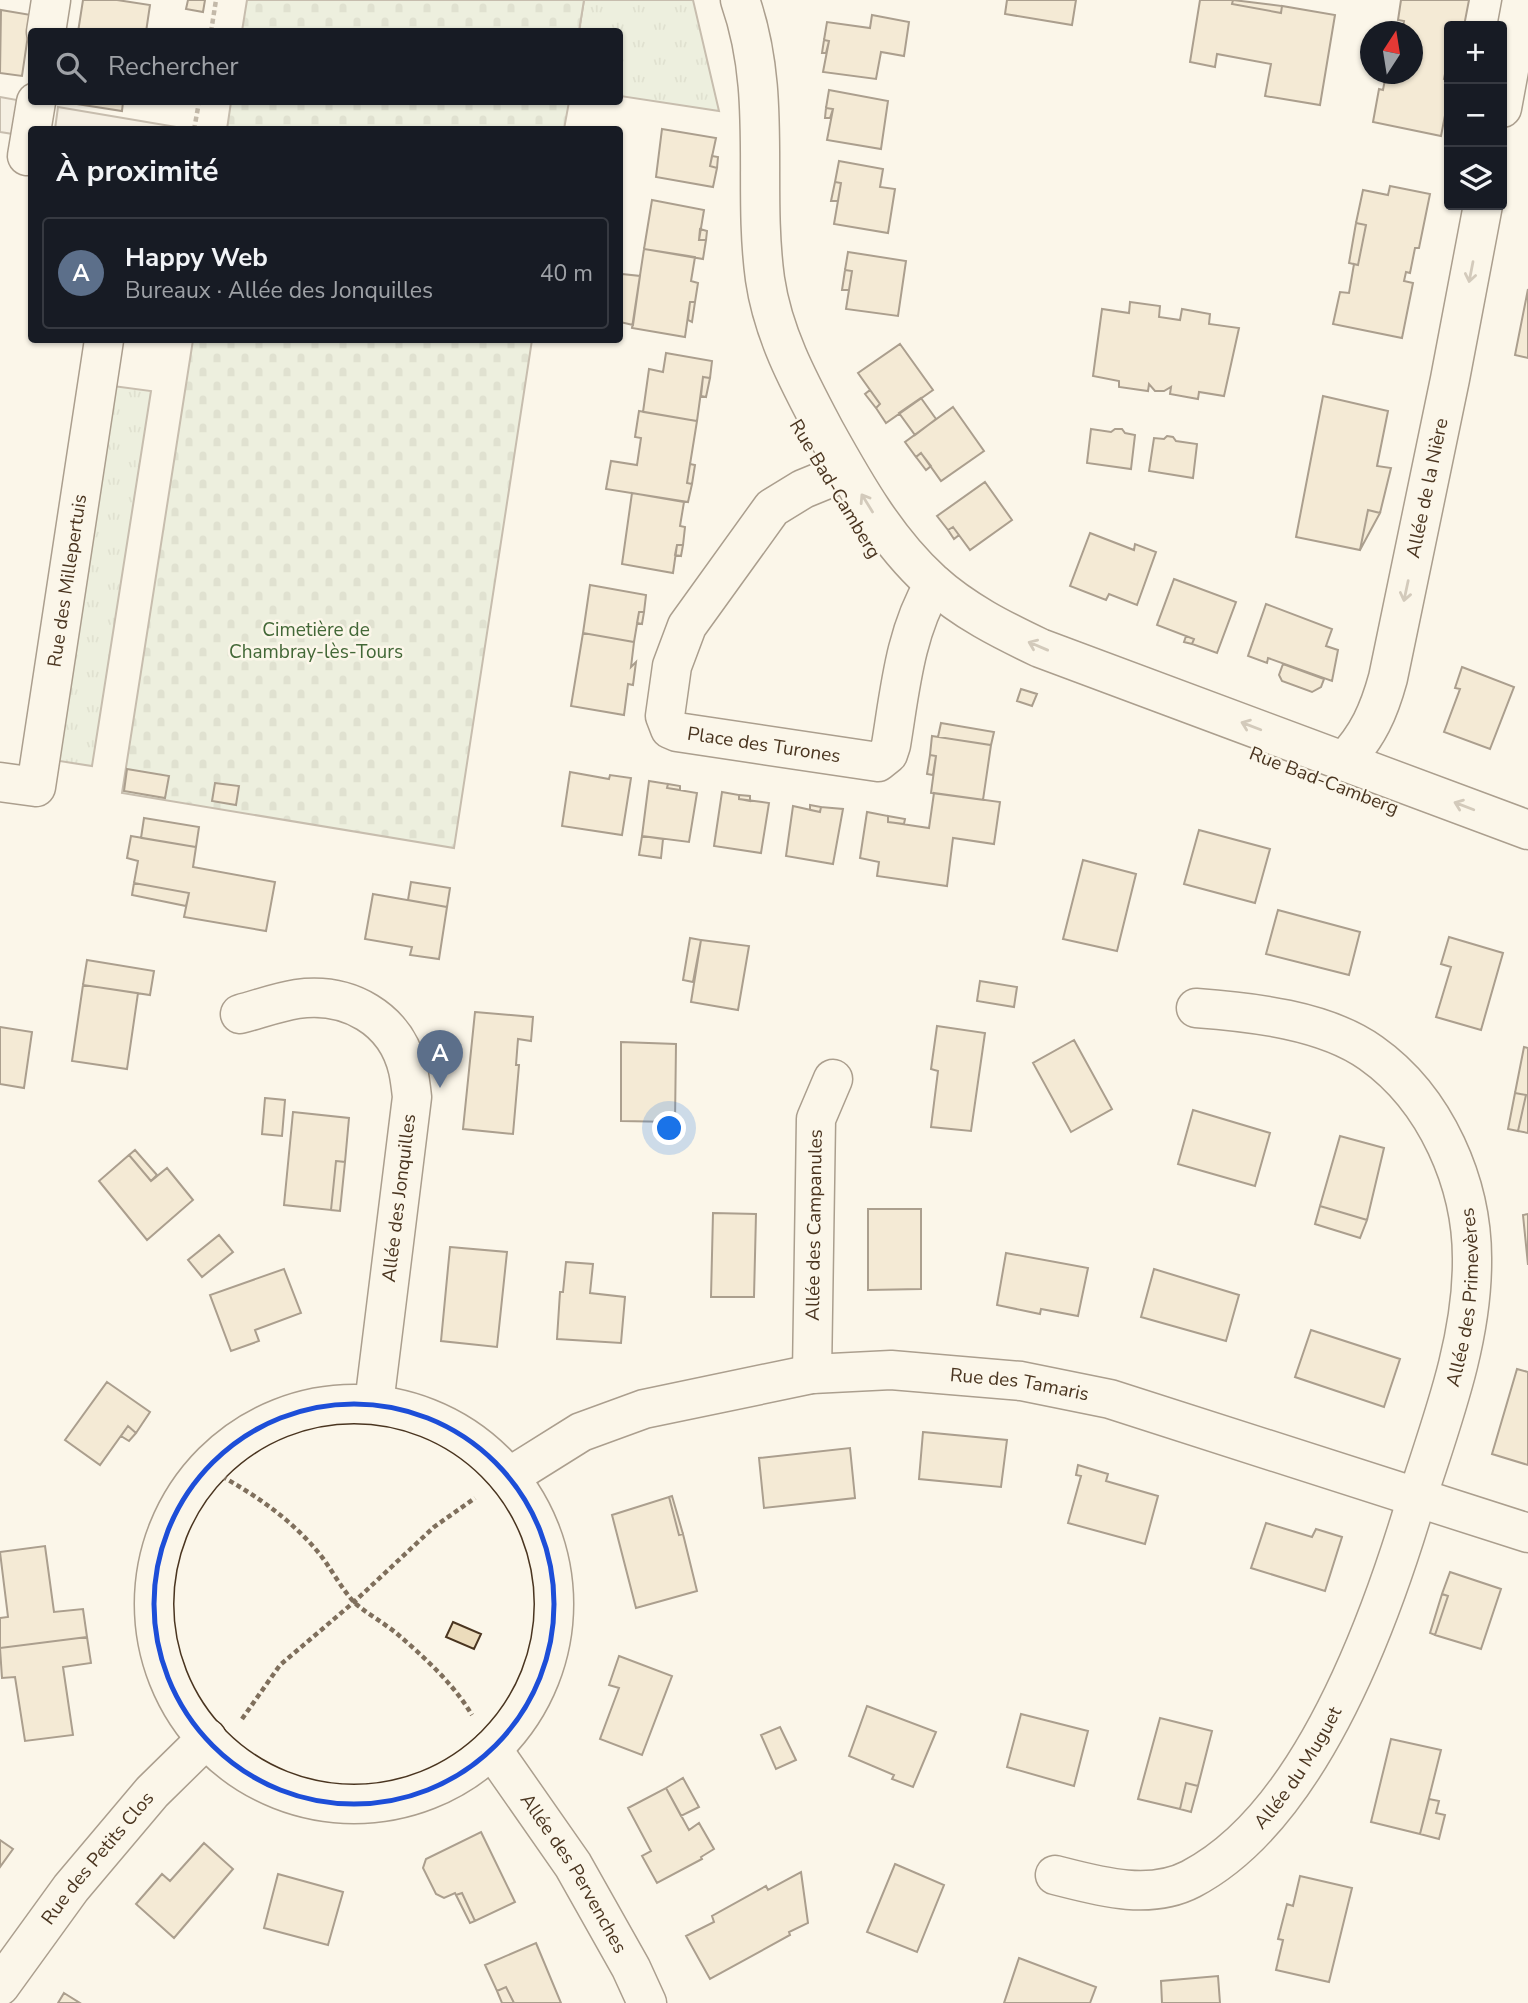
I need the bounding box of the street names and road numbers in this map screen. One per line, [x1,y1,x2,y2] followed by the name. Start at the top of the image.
[783,414,887,564] street label: Rue Bad-Camberg
[1400,416,1455,560] street label: Allée de la Nière
[41,492,93,669] street label: Rue des Millepertuis
[686,721,842,769] street label: Place des Turones
[1245,741,1403,821] street label: Rue Bad-Camberg
[376,1112,422,1284] street label: Allée des Jonquilles
[800,1129,829,1321] street label: Allée des Campanules
[1440,1206,1485,1389] street label: Allée des Primevères
[949,1362,1091,1407] street label: Rue des Tamaris
[1248,1702,1348,1835] street label: Allée du Muguet
[35,1786,160,1930] street label: Rue des Petits Clos
[514,1788,633,1958] street label: Allée des Pervenches

